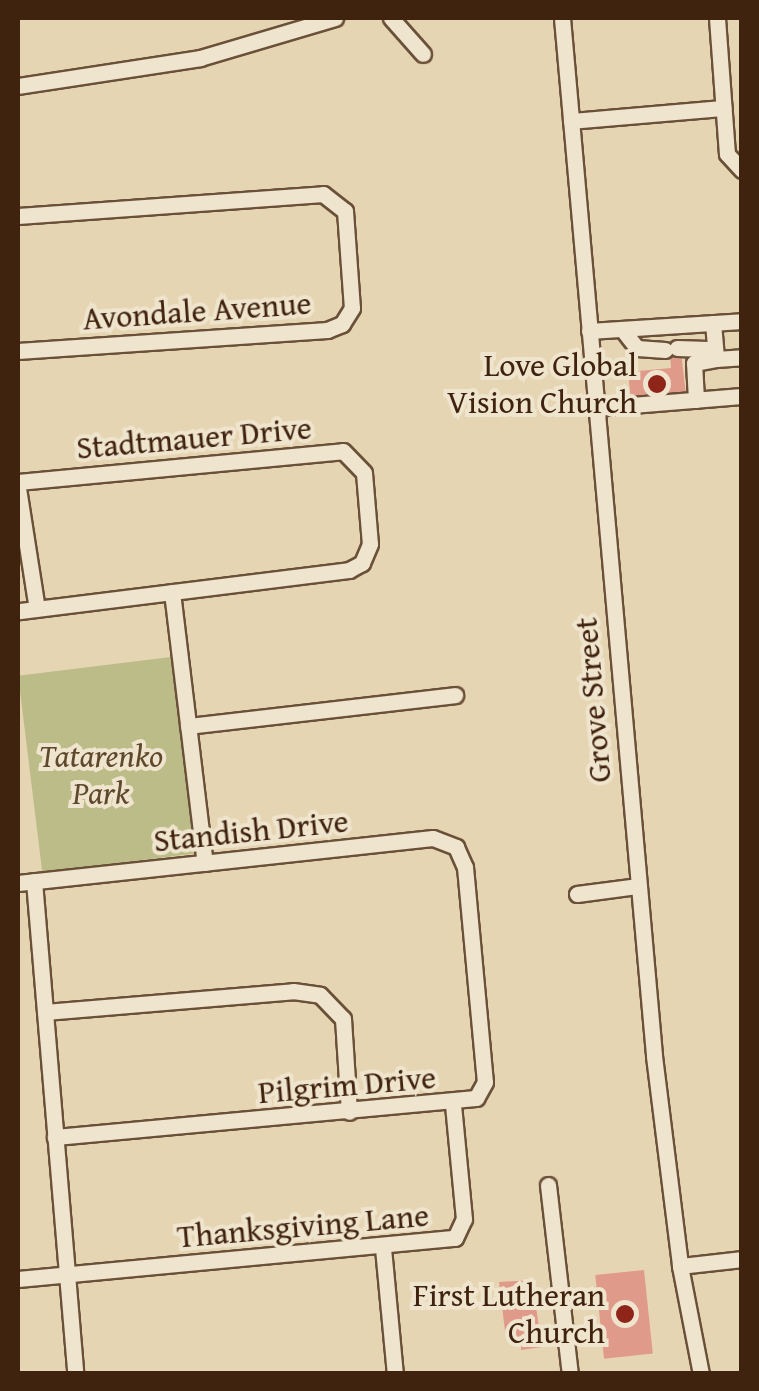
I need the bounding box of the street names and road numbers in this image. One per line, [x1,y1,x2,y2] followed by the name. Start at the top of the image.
[81,284,313,338] street label: Avondale Avenue
[75,409,313,467] street label: Stadtmauer Drive
[567,616,619,784] street label: Grove Street
[152,802,350,860] street label: Standish Drive
[257,1058,437,1112] street label: Pilgrim Drive
[176,1196,430,1256] street label: Thanksgiving Lane

